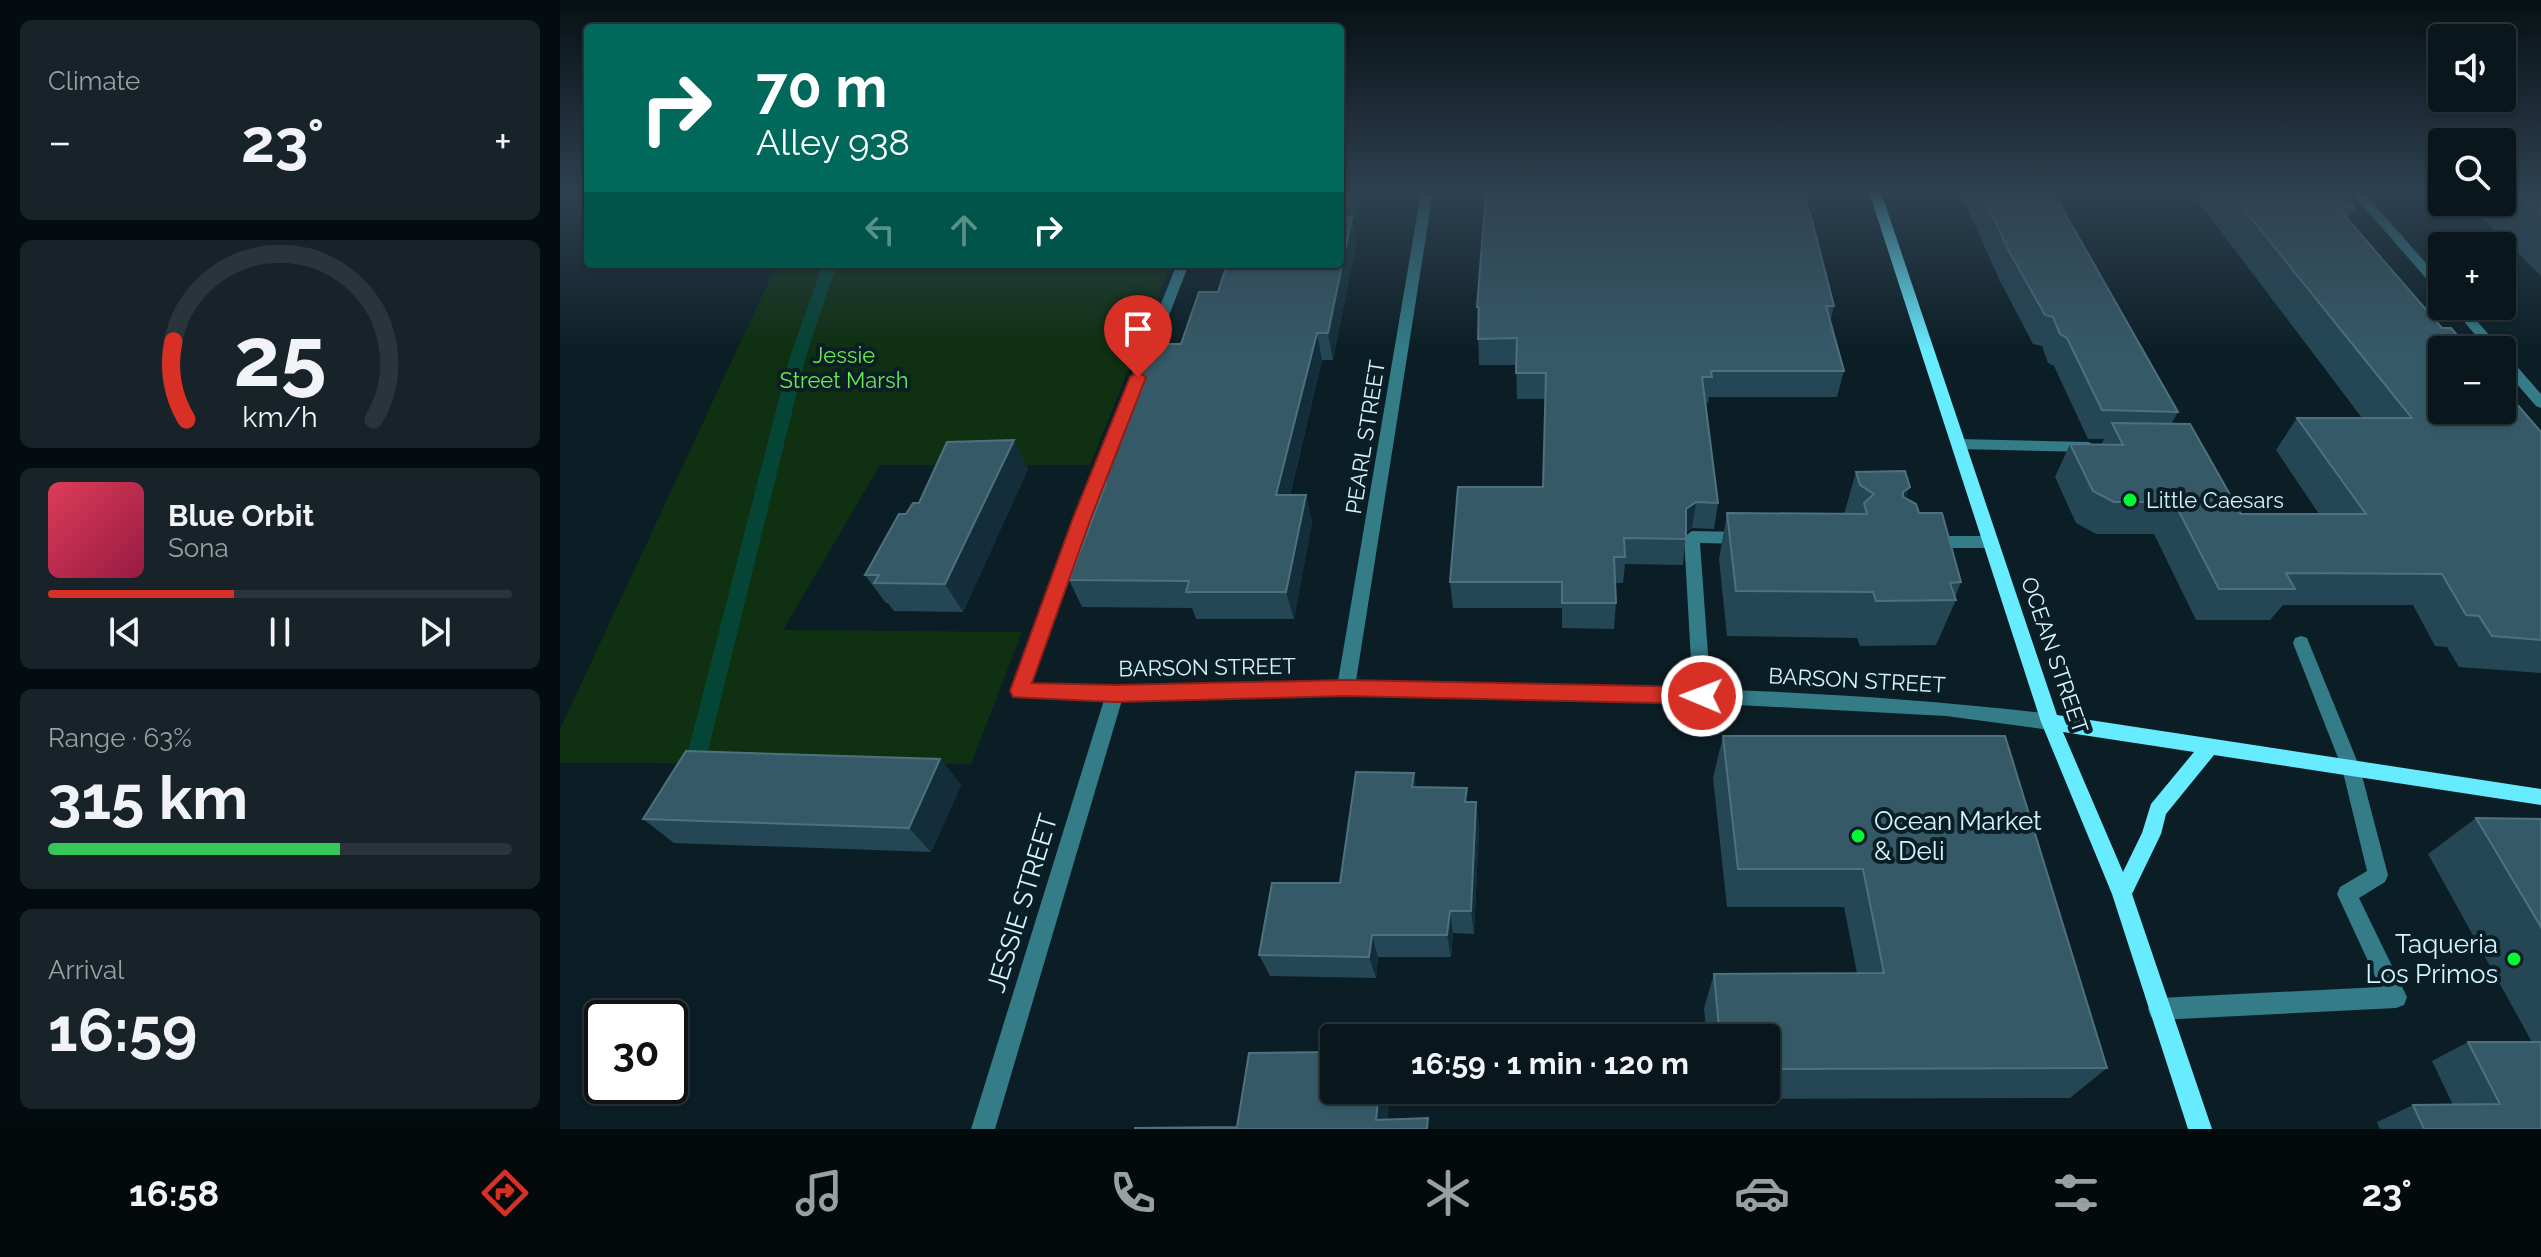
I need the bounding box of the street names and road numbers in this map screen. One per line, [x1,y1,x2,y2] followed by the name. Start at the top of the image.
[1340,358,1390,516] street label: PEARL STREET
[2016,573,2094,737] street label: OCEAN STREET
[1118,652,1296,682] street label: BARSON STREET
[1768,662,1947,698] street label: BARSON STREET
[981,810,1063,996] street label: JESSIE STREET

